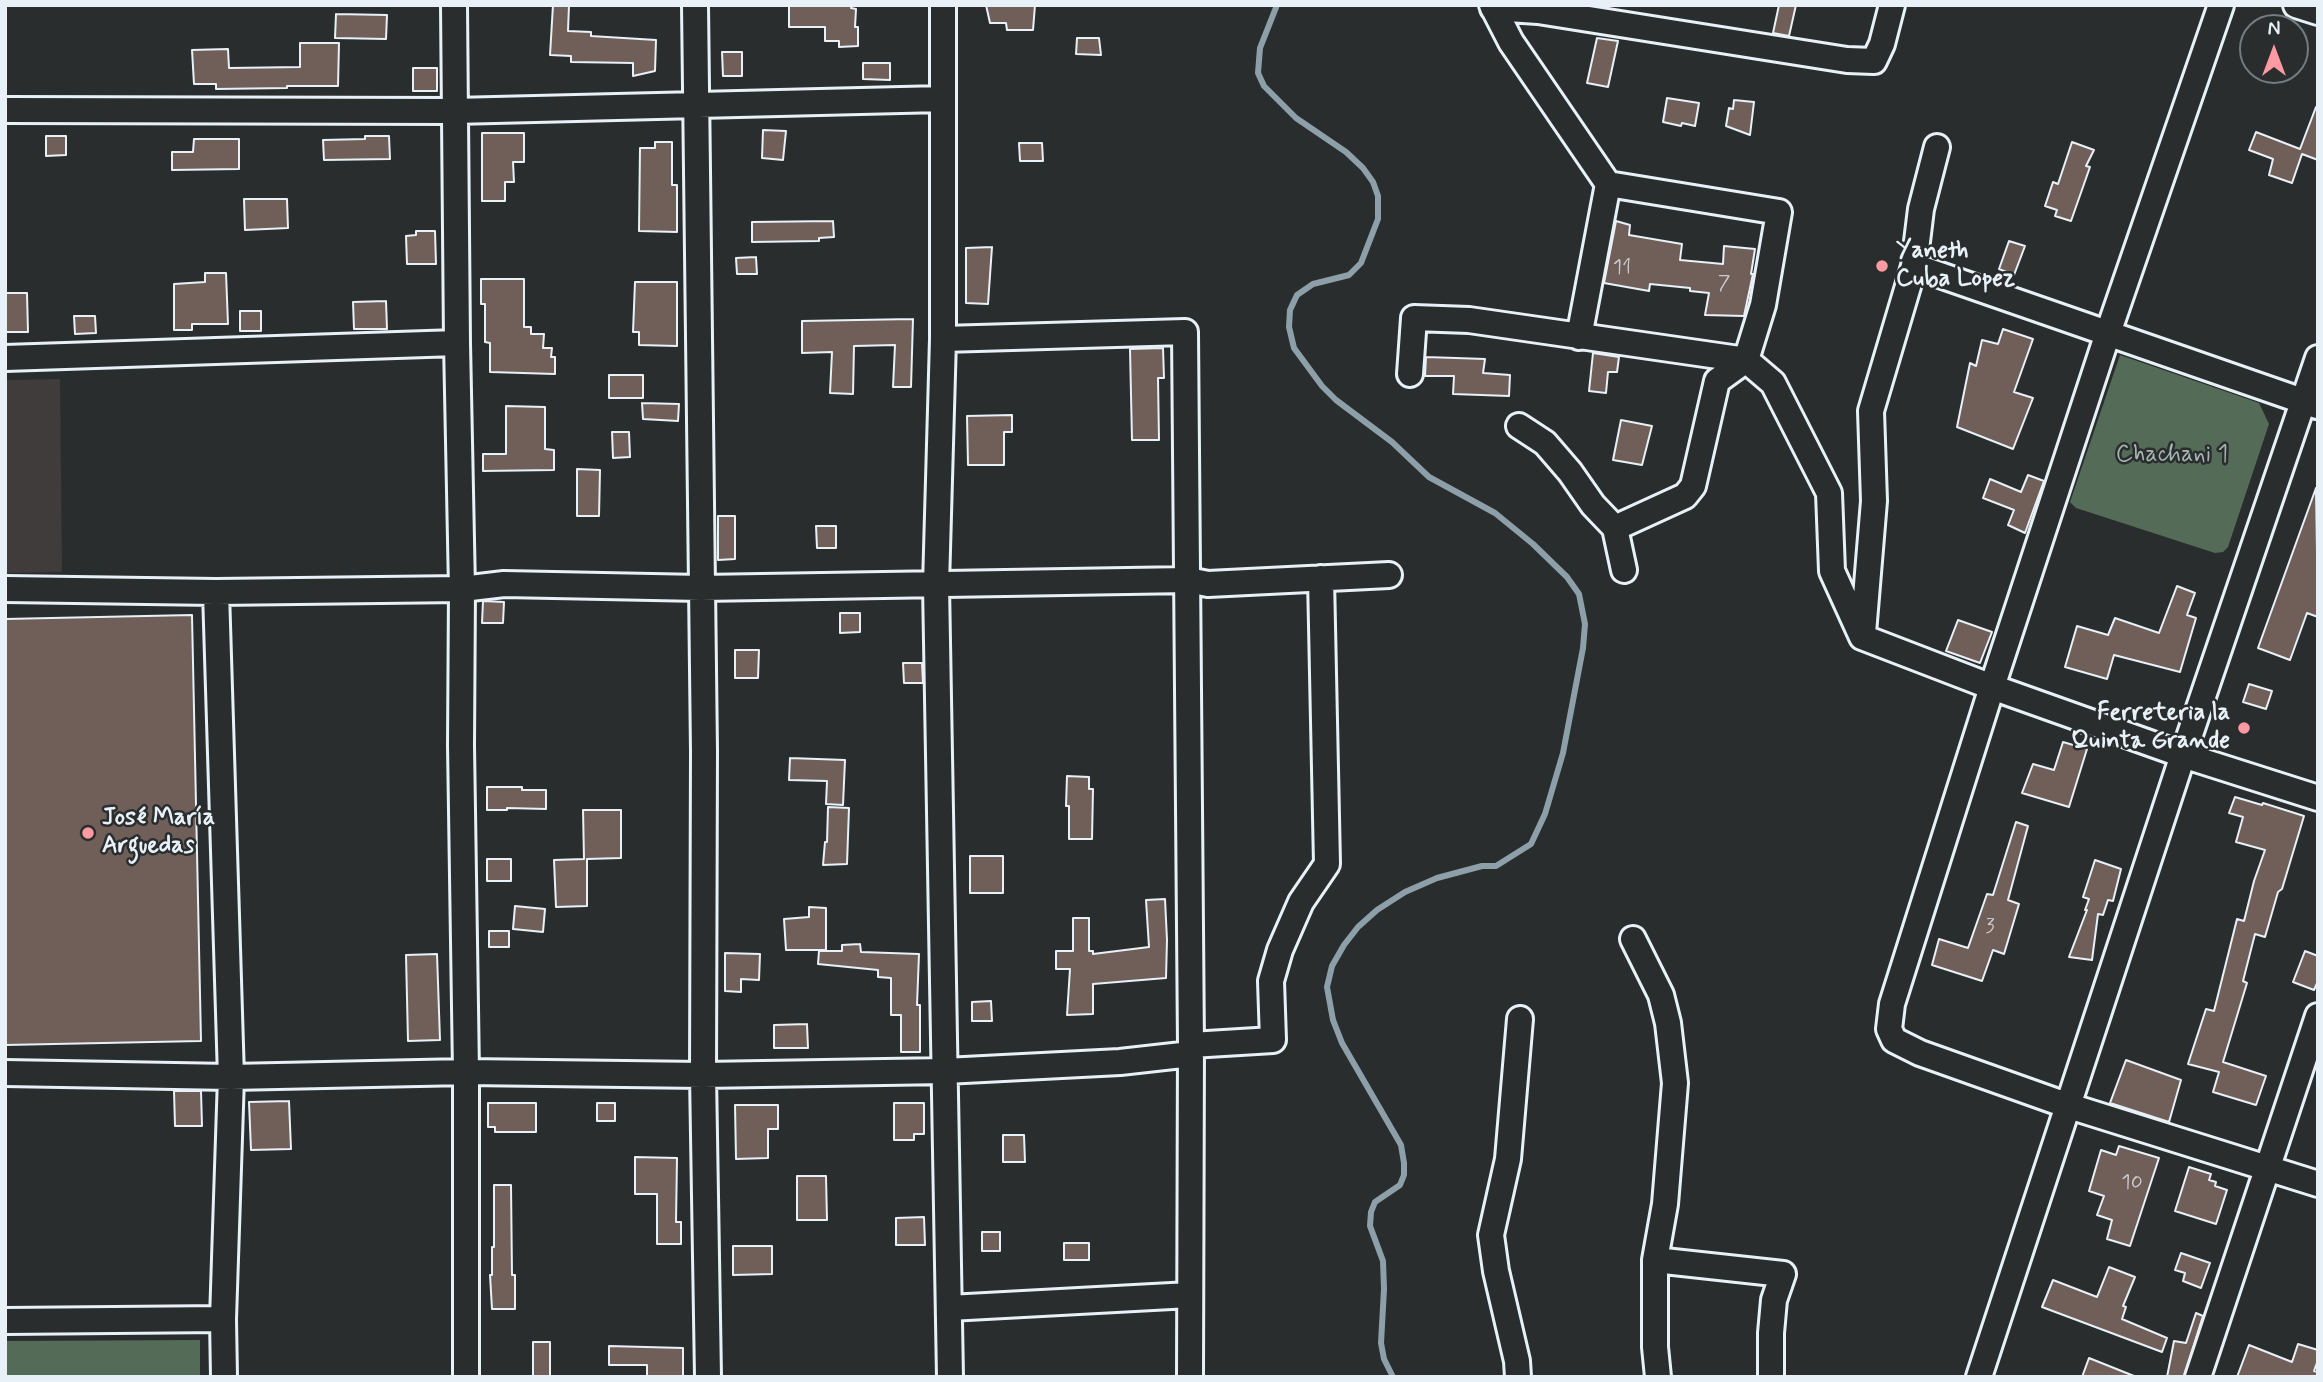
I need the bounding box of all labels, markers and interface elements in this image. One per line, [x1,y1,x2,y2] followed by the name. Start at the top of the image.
[2239,14,2309,84] north arrow
[2268,17,2280,42] text: N
[1896,238,2015,294] place label: Yaneth Cuba Lopez
[1613,256,1631,282] house number: 11
[1874,258,1890,274] marker: Yaneth Cuba Lopez
[1718,272,1730,298] house number: 7
[2116,442,2228,470] park label: Chachani 1
[2071,700,2230,756] place label: Ferreteria la Quinta Grande
[2236,720,2252,736] marker: Ferreteria la Quinta Grande
[102,805,215,861] place label: José María Arguedas
[80,825,96,841] marker: José María Arguedas
[1985,915,1995,941] house number: 3
[2121,1171,2143,1197] house number: 10

